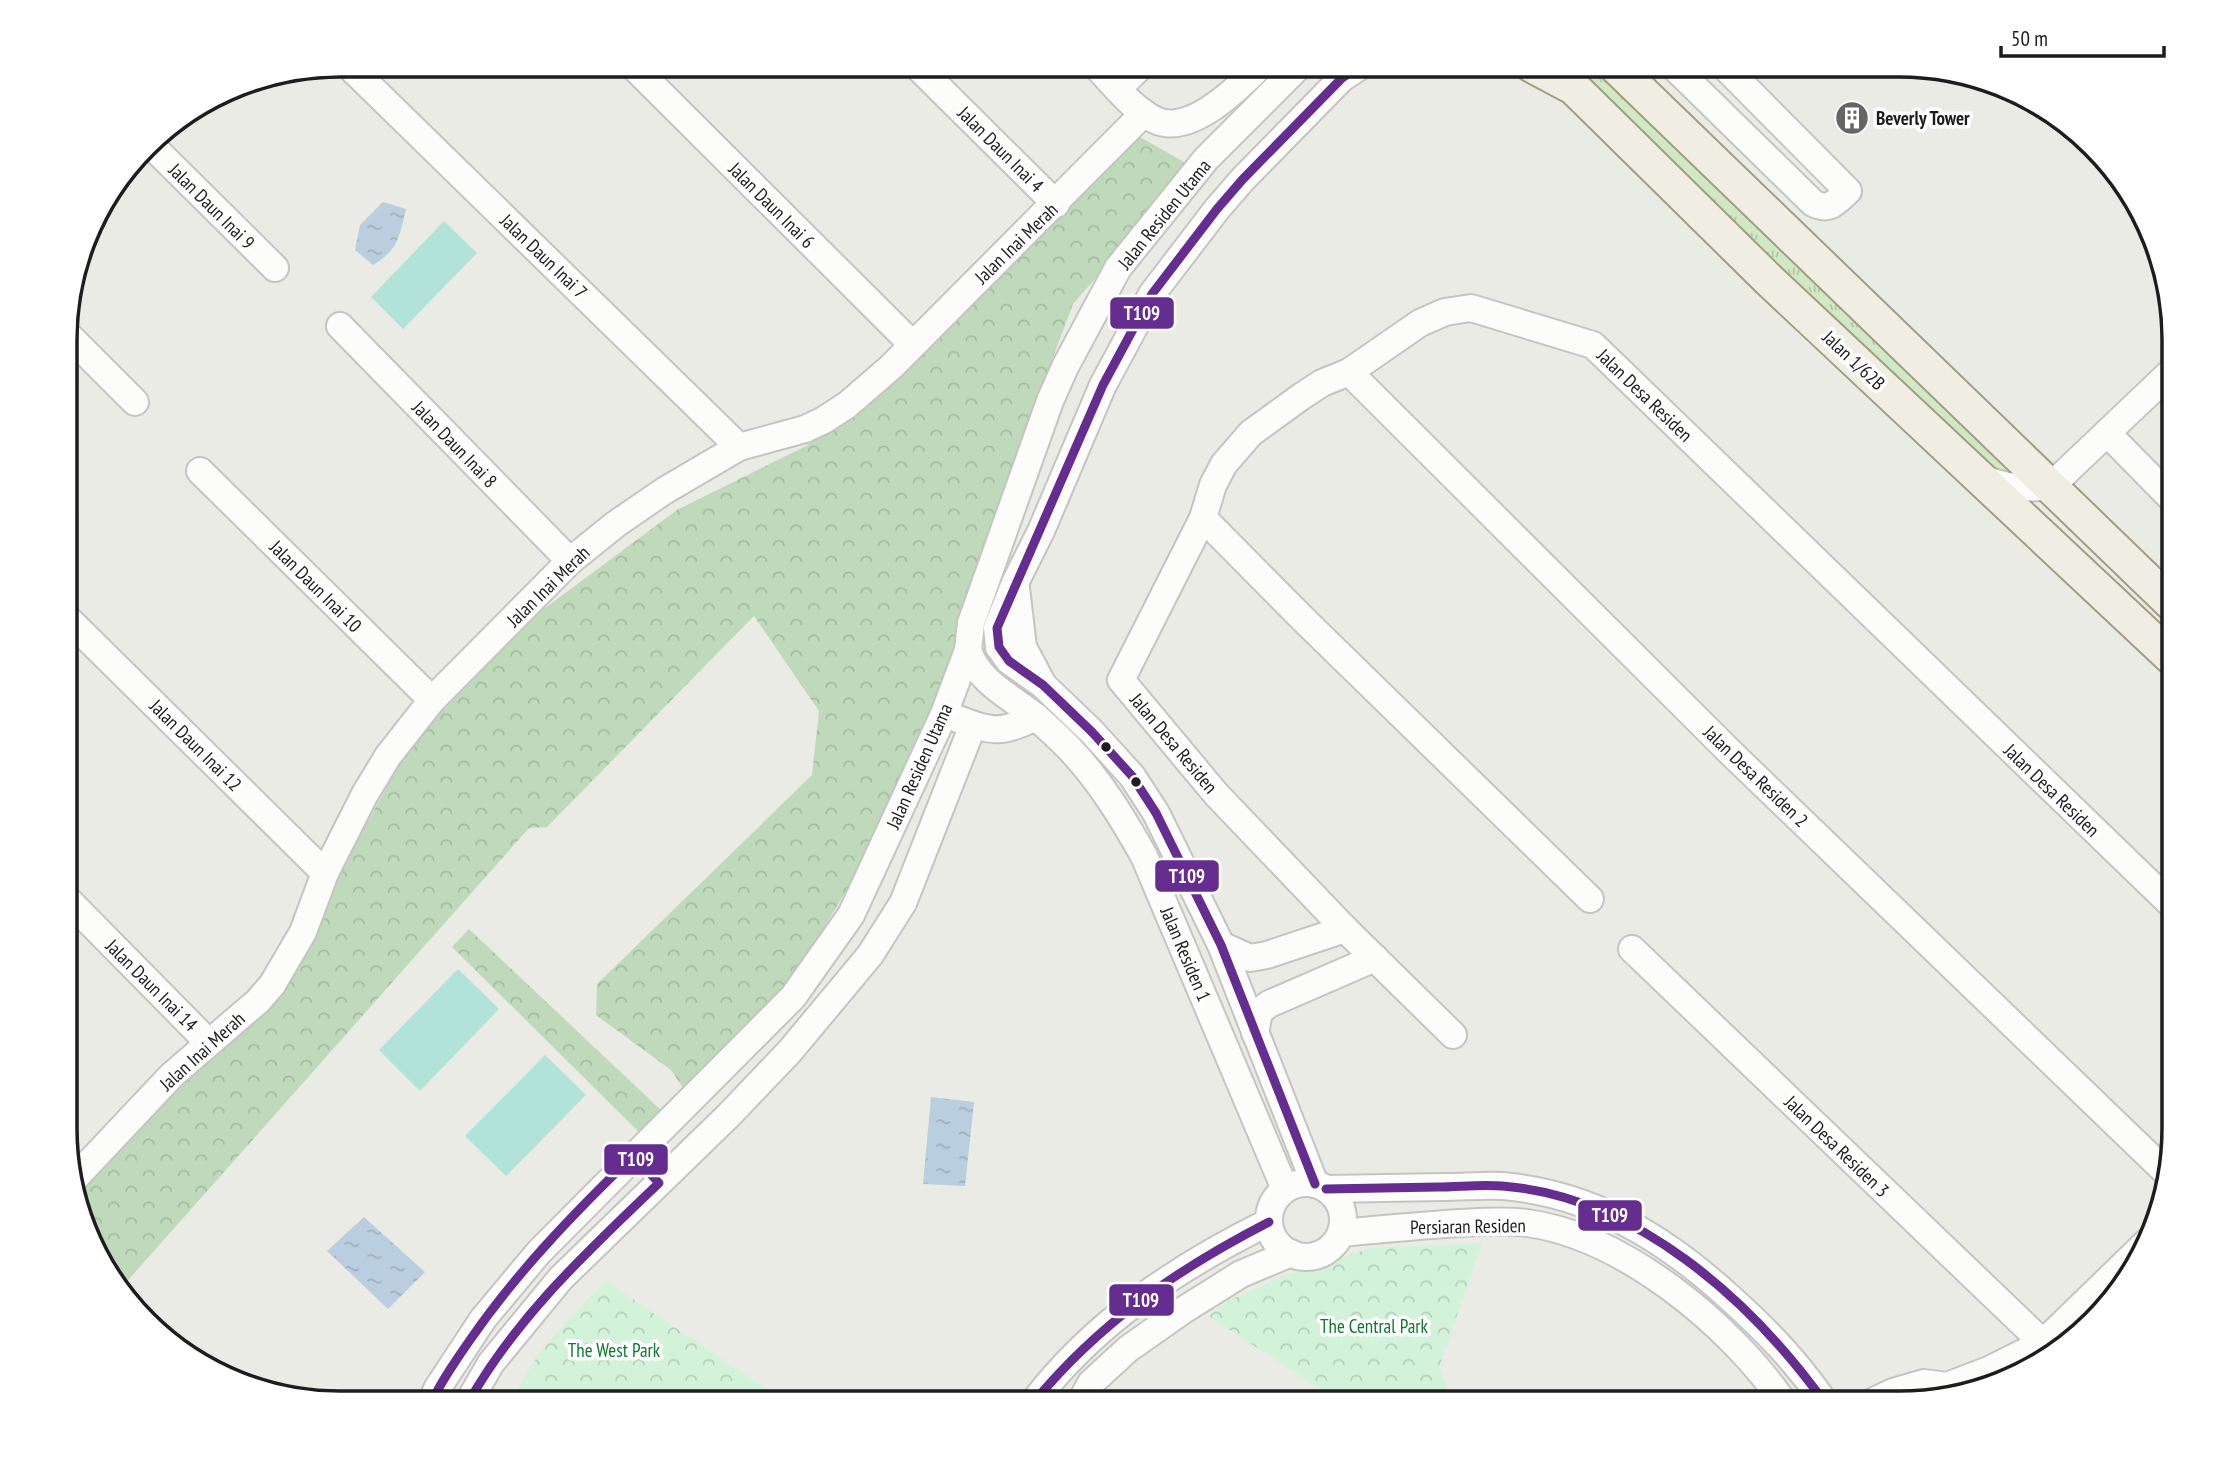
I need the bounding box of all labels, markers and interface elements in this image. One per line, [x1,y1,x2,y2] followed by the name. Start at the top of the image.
[2001,14,2164,58] scale bar
[2011,25,2048,52] text: 50 m
[1833,99,1871,137] building icon: Beverly Tower
[952,100,1049,197] street label: Jalan Daun Inai 4
[1876,106,1970,130] place label: Beverly Tower
[1112,154,1216,275] street label: Jalan Residen Utama
[723,156,820,253] street label: Jalan Daun Inai 6
[163,157,260,254] street label: Jalan Daun Inai 9
[969,197,1063,289] street label: Jalan Inai Merah
[495,208,593,303] street label: Jalan Daun Inai 7
[1109,296,1175,330] line badge: T109
[1124,301,1160,325] text: T109
[1817,324,1890,395] street label: Jalan 1/62B
[1591,343,1698,447] street label: Jalan Desa Residen
[407,395,502,493] street label: Jalan Daun Inai 8
[264,534,367,637] street label: Jalan Daun Inai 10
[501,540,595,632] street label: Jalan Inai Merah
[1124,687,1223,798] street label: Jalan Desa Residen
[144,693,247,796] street label: Jalan Daun Inai 12
[880,700,957,833] street label: Jalan Residen Utama
[1698,719,1813,832] street label: Jalan Desa Residen 2
[1998,738,2105,842] street label: Jalan Desa Residen
[1099,740,1113,754] unlabelled marker
[1129,775,1143,789] unlabelled marker
[1154,859,1220,893] line badge: T109
[1169,864,1205,888] text: T109
[1155,902,1217,1005] street label: Jalan Residen 1
[100,933,203,1036] street label: Jalan Daun Inai 14
[154,1007,249,1096] street label: Jalan Inai Merah
[1779,1089,1894,1202] street label: Jalan Desa Residen 3
[603,1143,669,1176] line badge: T109
[618,1147,654,1171] text: T109
[1577,1199,1643,1232] line badge: T109
[1592,1203,1628,1227] text: T109
[1410,1213,1526,1239] street label: Persiaran Residen
[1108,1283,1175,1317] line badge: T109
[1123,1288,1159,1312] text: T109
[1320,1314,1429,1338] park label: The Central Park
[568,1338,661,1362] park label: The West Park

